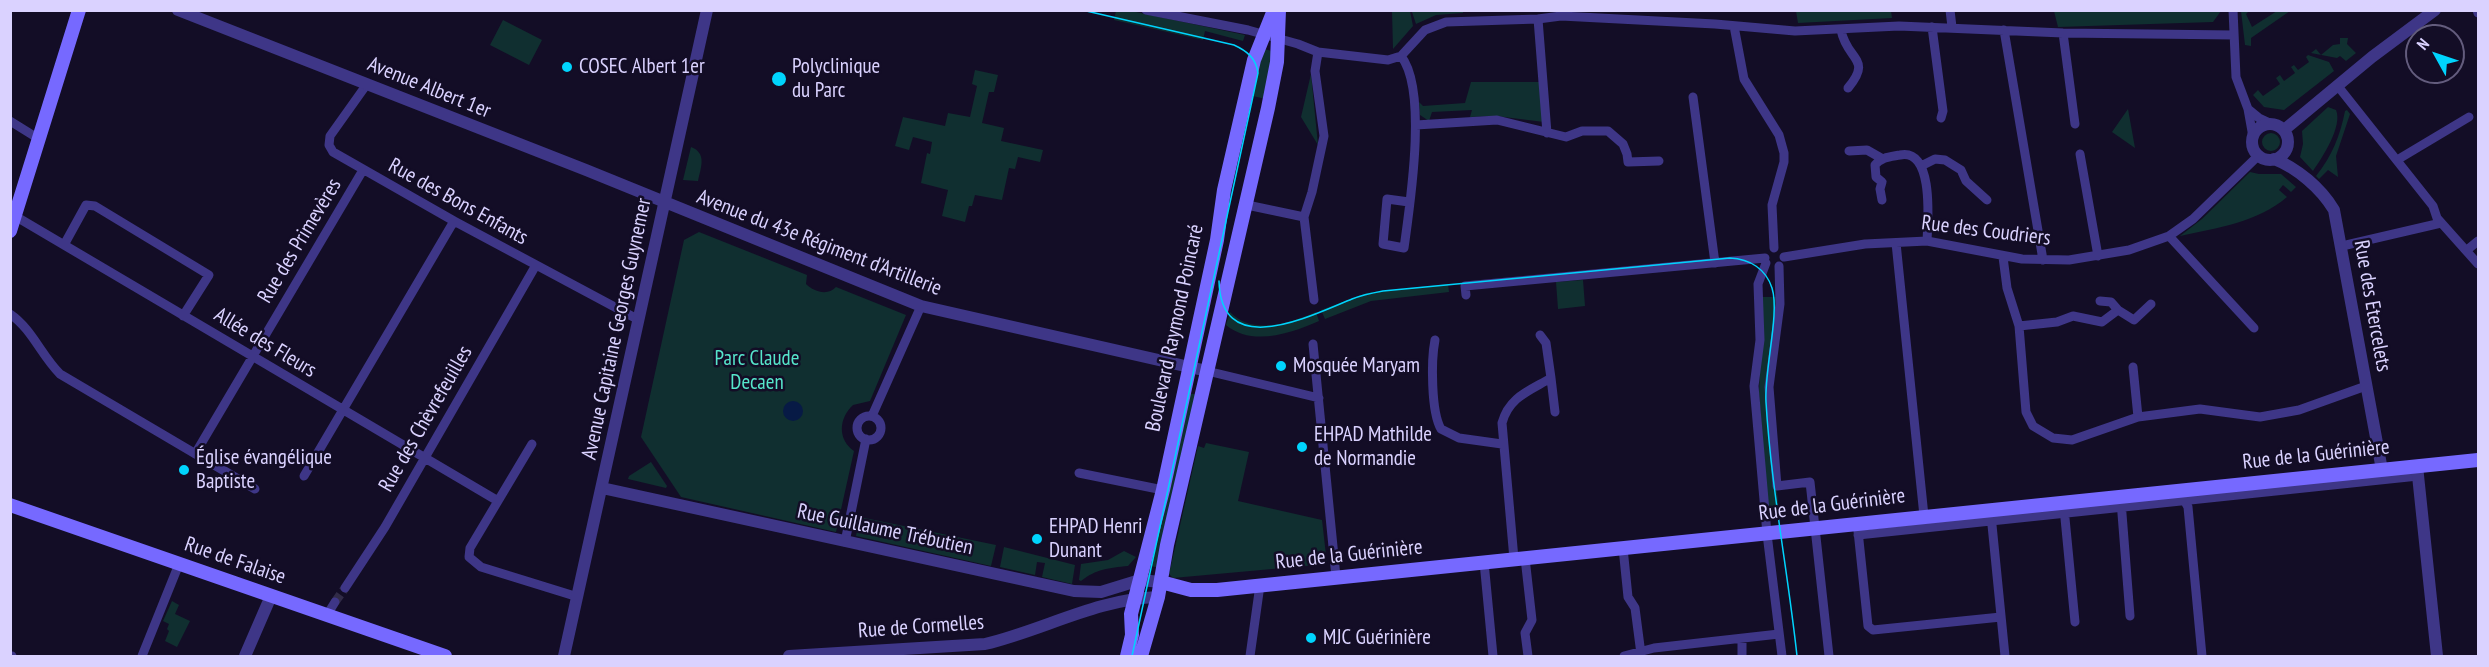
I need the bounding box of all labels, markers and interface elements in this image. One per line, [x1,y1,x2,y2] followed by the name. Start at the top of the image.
[2405,24,2465,84] north arrow
[2412,34,2433,53] text: N
[364,52,494,124] street label: Avenue Albert 1er
[579,54,705,80] place label: COSEC Albert 1er
[792,54,880,104] place label: Polyclinique du Parc
[560,60,574,74] marker: COSEC Albert 1er
[770,70,788,88] marker: Polyclinique du Parc
[384,153,532,251] street label: Rue des Bons Enfants
[253,174,347,308] street label: Rue des Primevères
[693,185,945,301] street label: Avenue du 43e Régiment d'Artillerie
[577,196,657,462] street label: Avenue Capitaine Georges Guynemer
[1920,211,2052,251] street label: Rue des Coudriers
[1141,222,1209,434] street label: Boulevard Raymond Poincaré
[2348,238,2396,374] street label: Rue des Etercelets
[209,303,321,383] street label: Allée des Fleurs
[374,341,478,497] street label: Rue des Chèvrefeuilles
[715,346,799,396] park label: Parc Claude Decaen
[1293,353,1420,379] place label: Mosquée Maryam
[1274,359,1288,373] marker: Mosquée Maryam
[1314,422,1432,472] place label: EHPAD Mathilde de Normandie
[2241,435,2391,475] street label: Rue de la Guérinière
[1295,440,1309,454] marker: EHPAD Mathilde de Normandie
[196,445,332,495] place label: Église évangélique Baptiste
[177,463,191,477] marker: Église évangélique Baptiste
[1757,484,1907,526] street label: Rue de la Guérinière
[795,499,975,561] street label: Rue Guillaume Trébutien
[1049,514,1142,564] place label: EHPAD Henri Dunant
[181,532,289,590] street label: Rue de Falaise
[1030,532,1044,546] marker: EHPAD Henri Dunant
[1274,535,1424,575] street label: Rue de la Guérinière
[857,610,985,644] street label: Rue de Cormelles
[1323,625,1431,651] place label: MJC Guérinière
[1304,631,1318,645] marker: MJC Guérinière

